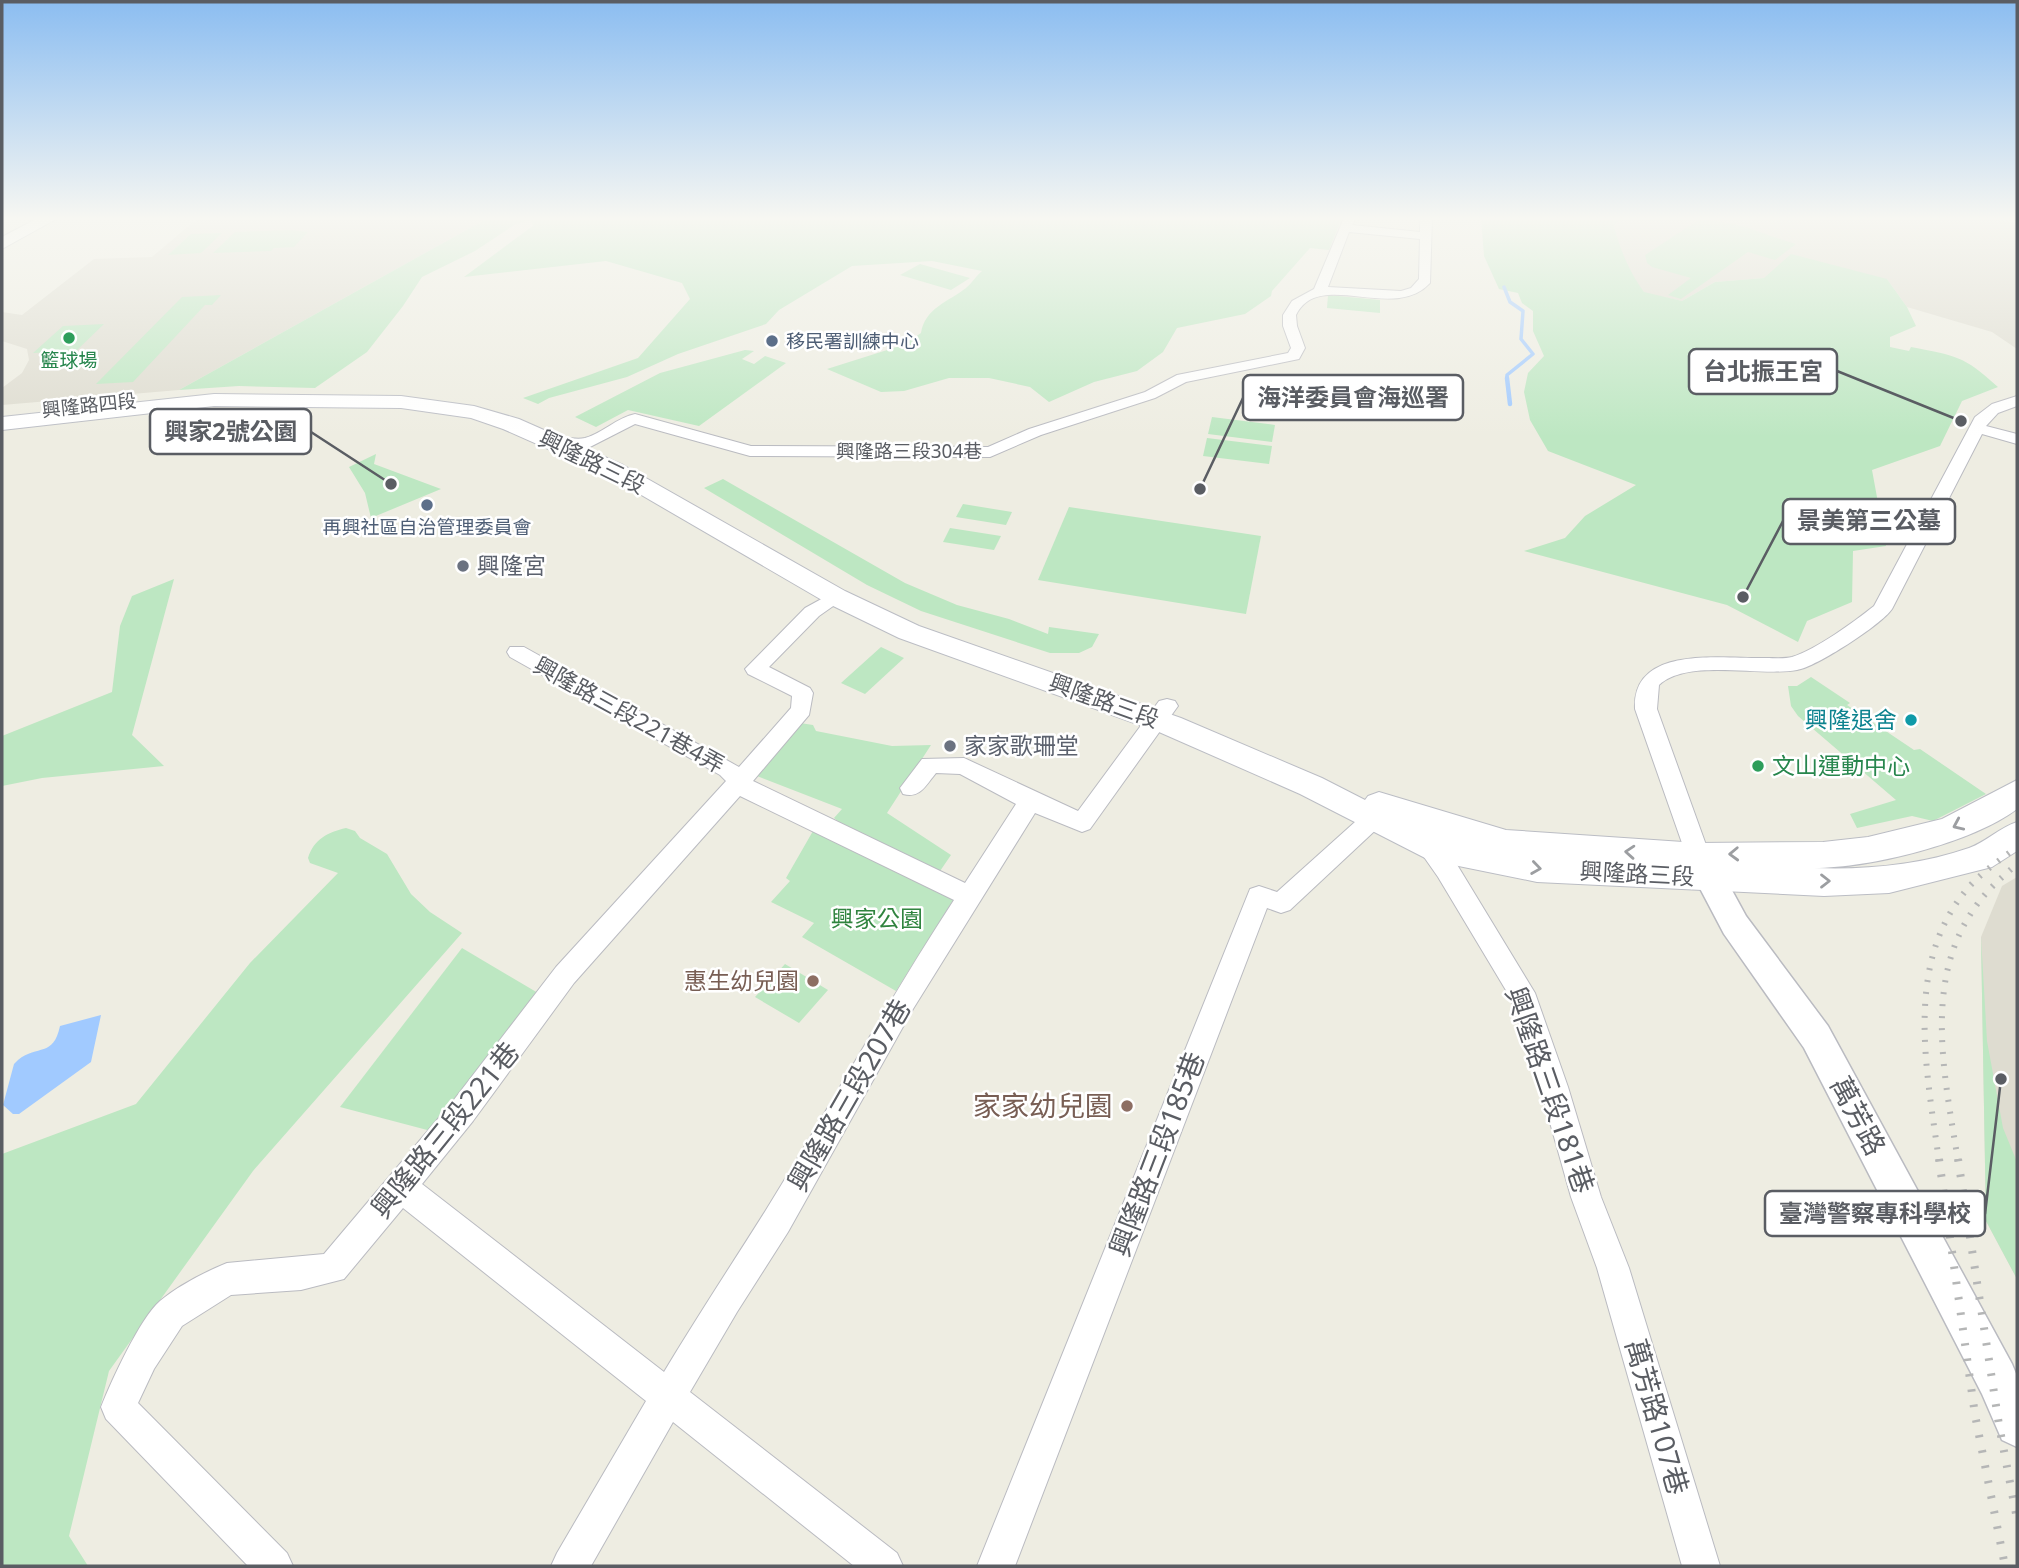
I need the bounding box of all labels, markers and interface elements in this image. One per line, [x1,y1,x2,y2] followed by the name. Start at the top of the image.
[786,328,919,354] place label: 移民署訓練中心
[61,330,77,346] marker: 籃球場
[764,333,780,349] marker: 移民署訓練中心
[40,347,98,373] place label: 籃球場
[1689,349,1837,394] callout: 台北振王宮
[1703,354,1823,387] text: 台北振王宮
[1243,375,1463,420] callout: 海洋委員會海巡署
[1257,380,1449,413] text: 海洋委員會海巡署
[40,387,138,423] street label: 興隆路四段
[150,409,311,454] callout: 興家2號公園
[164,414,298,447] text: 興家2號公園
[534,422,651,501] street label: 興隆路三段
[836,438,982,464] street label: 興隆路三段304巷
[419,497,435,513] marker: 再興社區自治管理委員會
[1783,499,1955,544] callout: 景美第三公墓
[1797,503,1941,536] text: 景美第三公墓
[322,514,532,540] place label: 再興社區自治管理委員會
[477,549,546,581] place label: 興隆宮
[455,558,471,574] marker: 興隆宮
[528,648,731,780] street label: 興隆路三段221巷4弄
[1045,665,1164,735] street label: 興隆路三段
[1805,703,1897,735] place label: 興隆退舍
[1903,712,1919,728] marker: 興隆退舍
[964,729,1079,761] place label: 家家歌珊堂
[942,738,958,754] marker: 家家歌珊堂
[1772,749,1910,781] place label: 文山運動中心
[1750,758,1766,774] marker: 文山運動中心
[1953,817,1965,831] one-way arrow
[1624,845,1635,860] one-way arrow
[1729,847,1740,862] one-way arrow
[1579,854,1695,892] street label: 興隆路三段
[1530,861,1542,876] one-way arrow
[1820,873,1831,889] one-way arrow
[831,902,923,934] park label: 興家公園
[684,964,799,996] place label: 惠生幼兒園
[805,973,821,989] marker: 惠生幼兒園
[1498,981,1604,1198] street label: 興隆路三段181巷
[778,991,919,1198] street label: 興隆路三段207巷
[361,1033,527,1225] street label: 興隆路三段221巷
[1100,1046,1213,1261] street label: 興隆路三段185巷
[1822,1070,1895,1162] street label: 萬芳路
[973,1086,1113,1124] place label: 家家幼兒園
[1119,1098,1135,1114] marker: 家家幼兒園
[1765,1191,1985,1236] callout: 臺灣警察專科學校
[1779,1196,1971,1229] text: 臺灣警察專科學校
[1618,1335,1698,1499] street label: 萬芳路107巷

